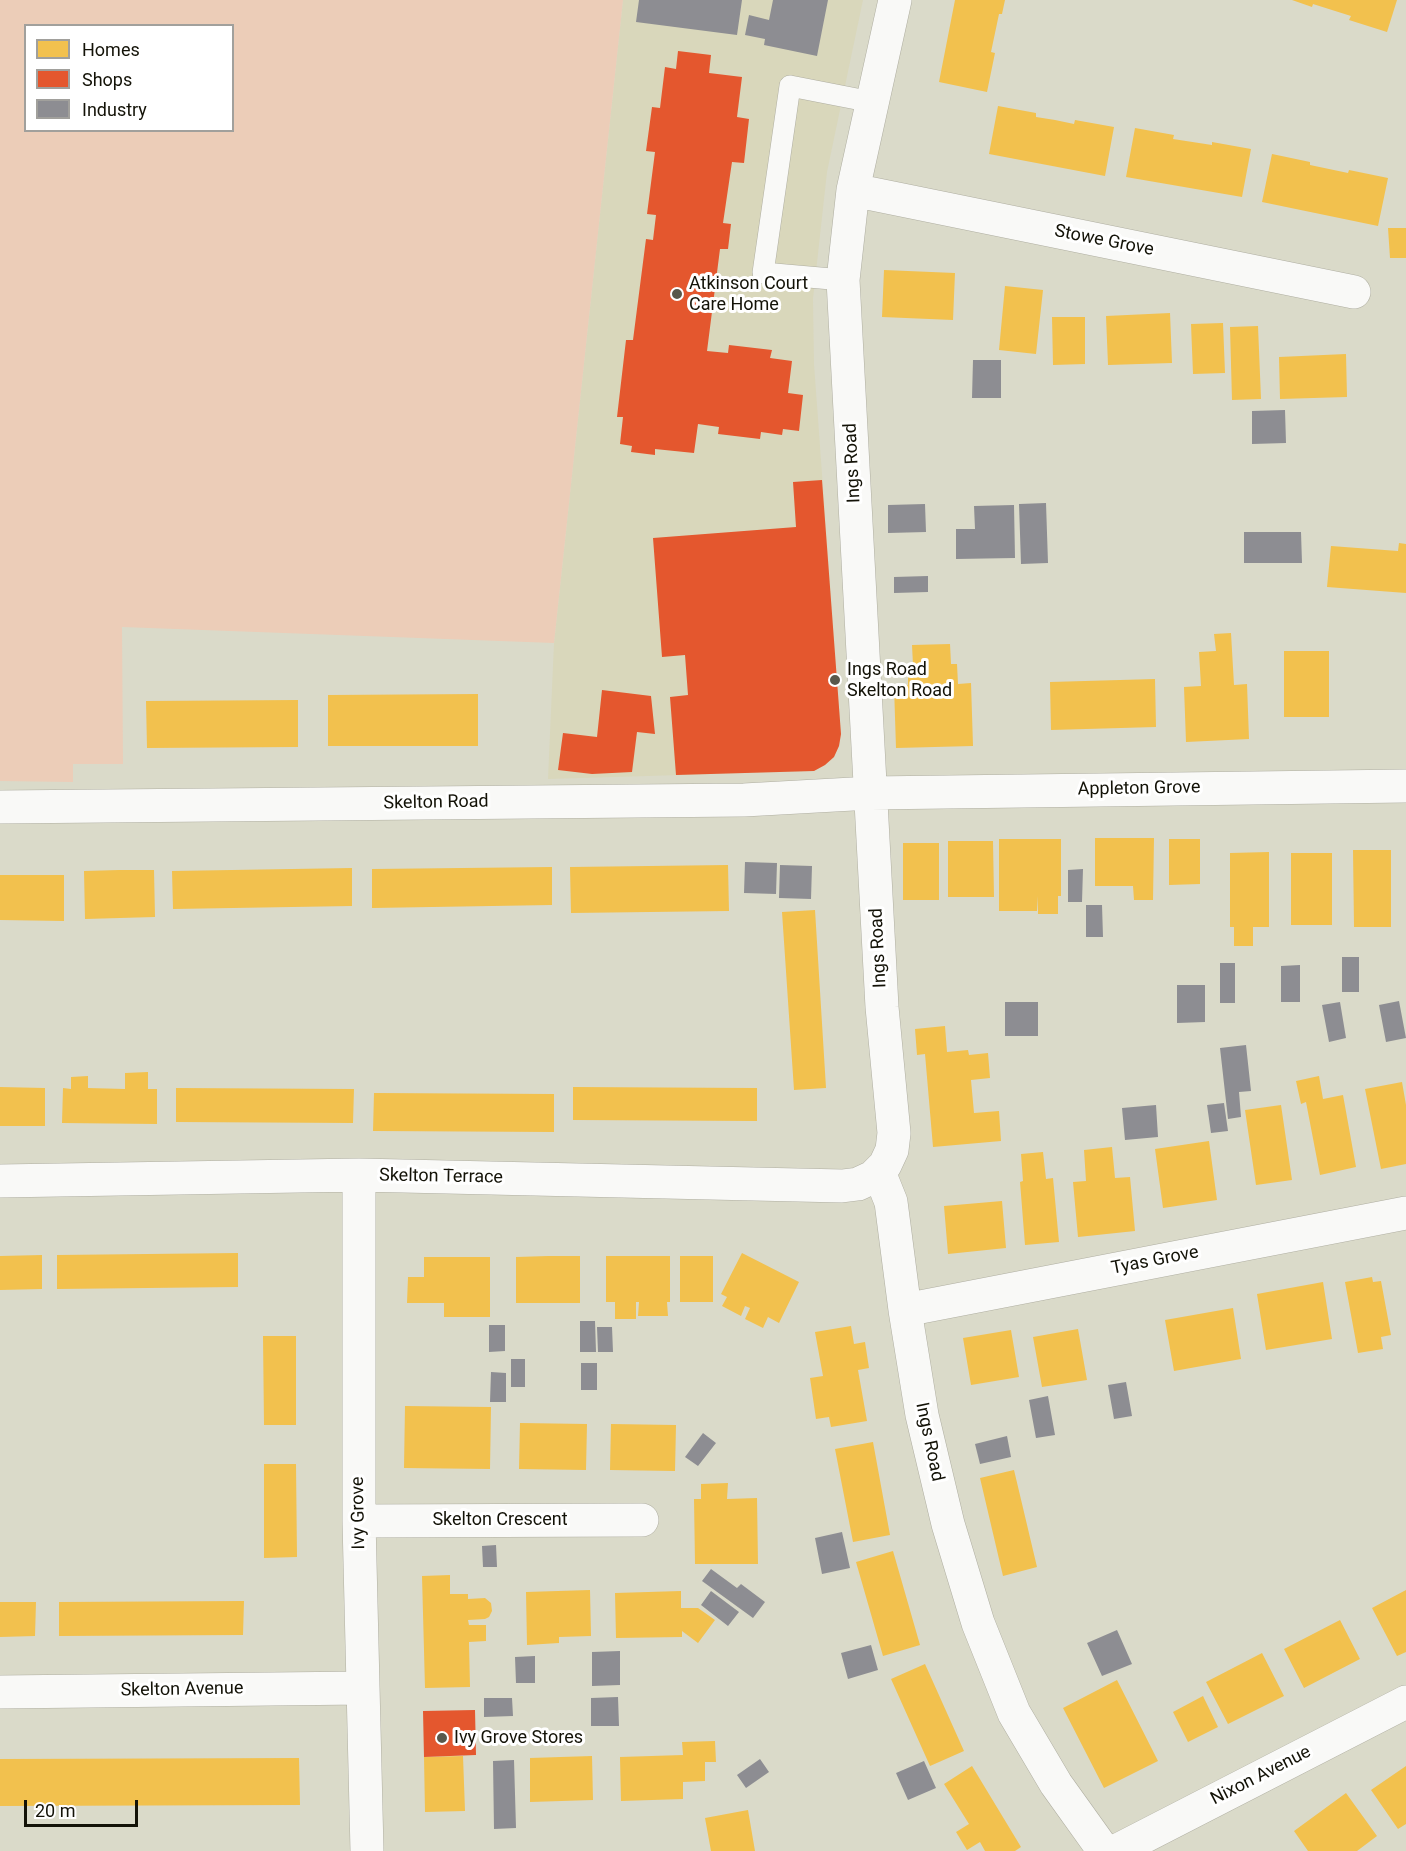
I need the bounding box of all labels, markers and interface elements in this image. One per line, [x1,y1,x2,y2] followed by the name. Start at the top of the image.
[24,24,234,132] legend
[82,39,140,60] text: Homes
[82,69,132,90] text: Shops
[82,99,147,120] text: Industry
[1053,221,1155,261] street label: Stowe Grove
[689,273,808,316] place label: Atkinson Court Care Home
[670,287,684,301] marker: Atkinson Court Care Home
[840,422,866,504] street label: Ings Road
[847,659,952,702] place label: Ings Road Skelton Road
[828,673,842,687] marker: Ings Road Skelton Road
[1077,777,1201,801] street label: Appleton Grove
[383,791,489,815] street label: Skelton Road
[866,907,892,989] street label: Ings Road
[379,1165,503,1189] street label: Skelton Terrace
[1109,1242,1201,1280] street label: Tyas Grove
[910,1401,948,1483] street label: Ings Road
[348,1476,370,1550] street label: Ivy Grove
[432,1509,568,1531] street label: Skelton Crescent
[120,1678,244,1702] street label: Skelton Avenue
[454,1727,583,1749] place label: Ivy Grove Stores
[435,1731,449,1745] marker: Ivy Grove Stores
[1207,1742,1315,1810] street label: Nixon Avenue
[27,1788,141,1826] scale bar
[35,1800,75,1821] text: 20 m

